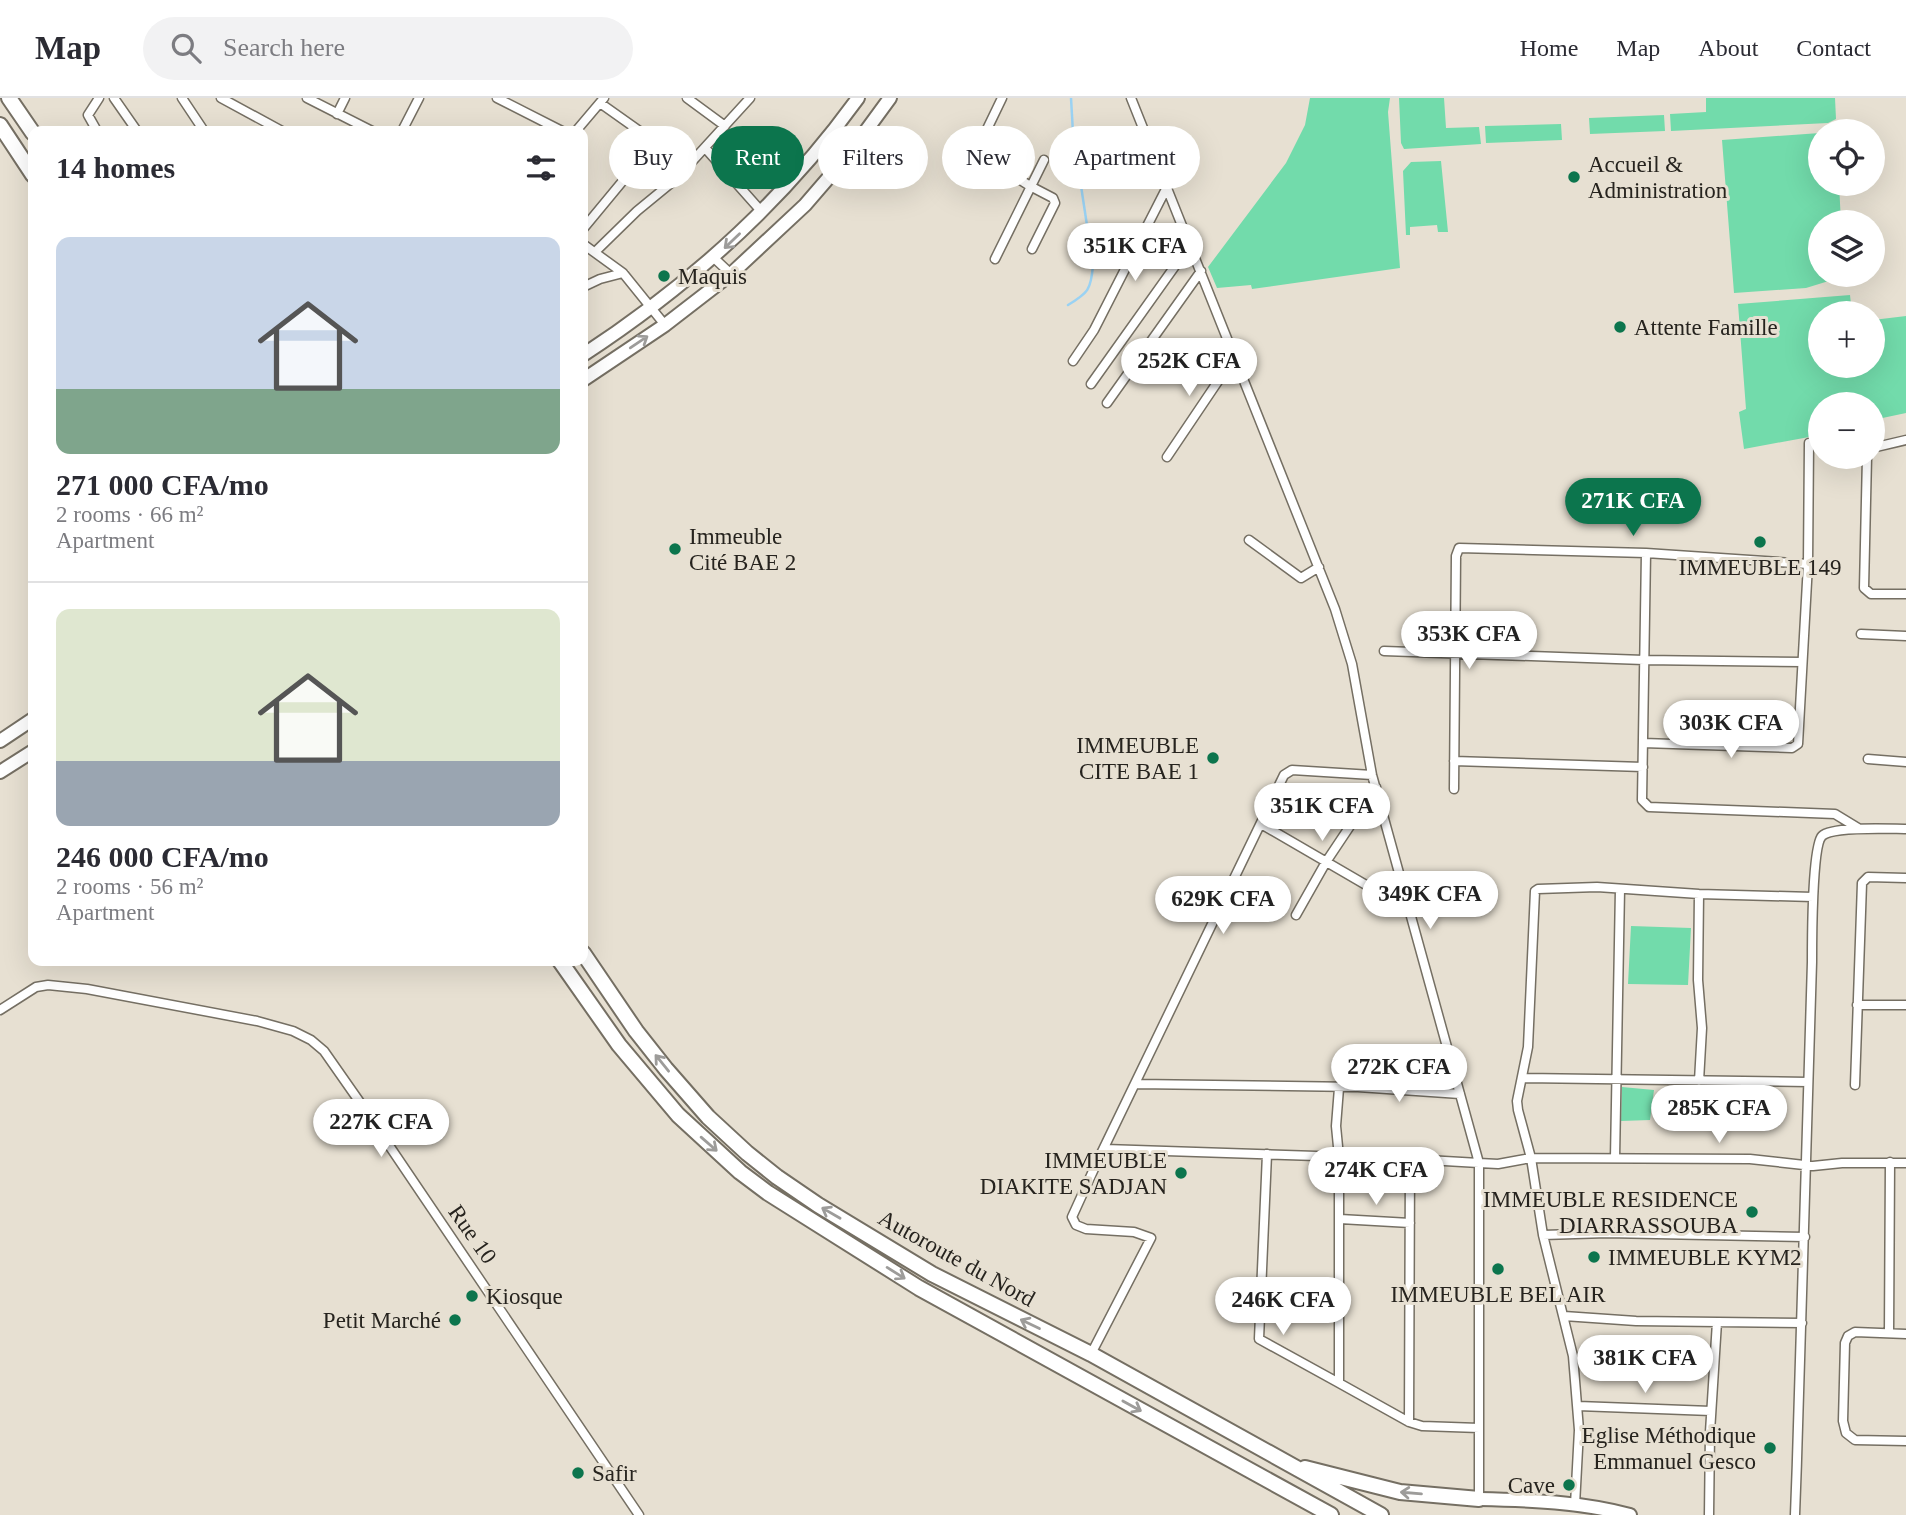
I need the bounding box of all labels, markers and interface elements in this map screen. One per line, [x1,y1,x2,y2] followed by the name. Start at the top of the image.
[143,17,633,80] search box
[167,29,205,67] icon: search
[35,30,101,66] text: Map
[223,33,345,62] text: Search here
[1520,35,1578,61] text: Home
[1616,35,1660,61] text: Map
[1698,35,1758,61] text: About
[1796,35,1871,61] text: Contact
[1808,119,1885,469] map controls
[1808,119,1885,196] button: locate
[609,126,697,189] chip: Buy
[711,126,804,189] chip: Rent
[818,126,928,189] chip: Filters
[942,126,1035,189] chip: New
[1049,126,1200,189] chip: Apartment
[522,149,560,187] icon: filters
[56,151,175,184] text: 14 homes
[1588,152,1728,203] place label: Accueil & Administration
[1566,169,1582,185] marker: Accueil & Administration
[1808,210,1885,287] button: layers
[1063,223,1207,283] pin: 351K CFA
[724,232,741,249] one-way arrow
[1083,233,1187,258] text: 351K CFA
[678,264,747,289] place label: Maquis
[656,268,672,284] marker: Maquis
[245,283,371,409] icon: home
[1808,301,1885,378] button: +
[1634,315,1778,340] place label: Attente Famille
[1612,319,1628,335] marker: Attente Famille
[629,335,649,349] one-way arrow
[1117,338,1261,398] pin: 252K CFA
[1137,348,1241,373] text: 252K CFA
[1808,392,1885,469] button: −
[56,468,269,501] text: 271 000 CFA/mo
[1561,478,1705,538] pin: 271K CFA
[1581,488,1685,513] text: 271K CFA
[56,502,203,527] text: 2 rooms · 66 m²
[689,524,796,575] place label: Immeuble Cité BAE 2
[56,528,154,553] text: Apartment
[1752,534,1768,550] marker: IMMEUBLE 149
[667,541,683,557] marker: Immeuble Cité BAE 2
[1679,555,1841,580] place label: IMMEUBLE 149
[1397,612,1541,671] pin: 353K CFA
[1417,621,1521,646] text: 353K CFA
[245,655,371,781] icon: home
[1659,700,1803,760] pin: 303K CFA
[1679,710,1783,735] text: 303K CFA
[1076,733,1199,784] place label: IMMEUBLE CITE BAE 1
[1205,750,1221,766] marker: IMMEUBLE CITE BAE 1
[1250,784,1394,843] pin: 351K CFA
[1270,793,1374,818] text: 351K CFA
[56,840,269,873] text: 246 000 CFA/mo
[1358,872,1502,931] pin: 349K CFA
[56,874,203,899] text: 2 rooms · 56 m²
[1151,876,1295,936] pin: 629K CFA
[1378,881,1482,906] text: 349K CFA
[1171,886,1275,911] text: 629K CFA
[56,900,154,925] text: Apartment
[1327,1044,1471,1104] pin: 272K CFA
[1347,1054,1451,1079] text: 272K CFA
[654,1055,670,1073] one-way arrow
[1647,1086,1791,1145] pin: 285K CFA
[1667,1095,1771,1120] text: 285K CFA
[309,1100,453,1159] pin: 227K CFA
[329,1109,433,1134] text: 227K CFA
[700,1136,718,1152] one-way arrow
[980,1148,1167,1199] place label: IMMEUBLE DIAKITE SADJAN
[1304,1148,1448,1207] pin: 274K CFA
[1324,1157,1428,1182] text: 274K CFA
[1173,1165,1189,1181] marker: IMMEUBLE DIAKITE SADJAN
[1483,1187,1738,1238] place label: IMMEUBLE RESIDENCE DIARRASSOUBA
[443,1200,502,1268] street label: Rue 10
[1744,1204,1760,1220] marker: IMMEUBLE RESIDENCE DIARRASSOUBA
[874,1205,1040,1312] street label: Autoroute du Nord
[822,1206,842,1220] one-way arrow
[1608,1245,1802,1270] place label: IMMEUBLE KYM2
[1586,1249,1602,1265] marker: IMMEUBLE KYM2
[1490,1261,1506,1277] marker: IMMEUBLE BEL AIR
[885,1267,905,1281] one-way arrow
[1211,1278,1355,1337] pin: 246K CFA
[1390,1282,1606,1307] place label: IMMEUBLE BEL AIR
[486,1284,563,1309] place label: Kiosque
[1231,1287,1335,1312] text: 246K CFA
[464,1288,480,1304] marker: Kiosque
[323,1308,441,1333] place label: Petit Marché
[447,1312,463,1328] marker: Petit Marché
[1020,1317,1041,1330] one-way arrow
[1573,1336,1717,1395] pin: 381K CFA
[1593,1345,1697,1370] text: 381K CFA
[1121,1400,1142,1413] one-way arrow
[1582,1423,1756,1474] place label: Eglise Méthodique Emmanuel Gesco
[1762,1440,1778,1456] marker: Eglise Méthodique Emmanuel Gesco
[592,1461,637,1486] place label: Safir
[570,1465,586,1481] marker: Safir
[1508,1473,1555,1498] place label: Cave
[1561,1477,1577,1493] marker: Cave
[1400,1486,1423,1499] one-way arrow

